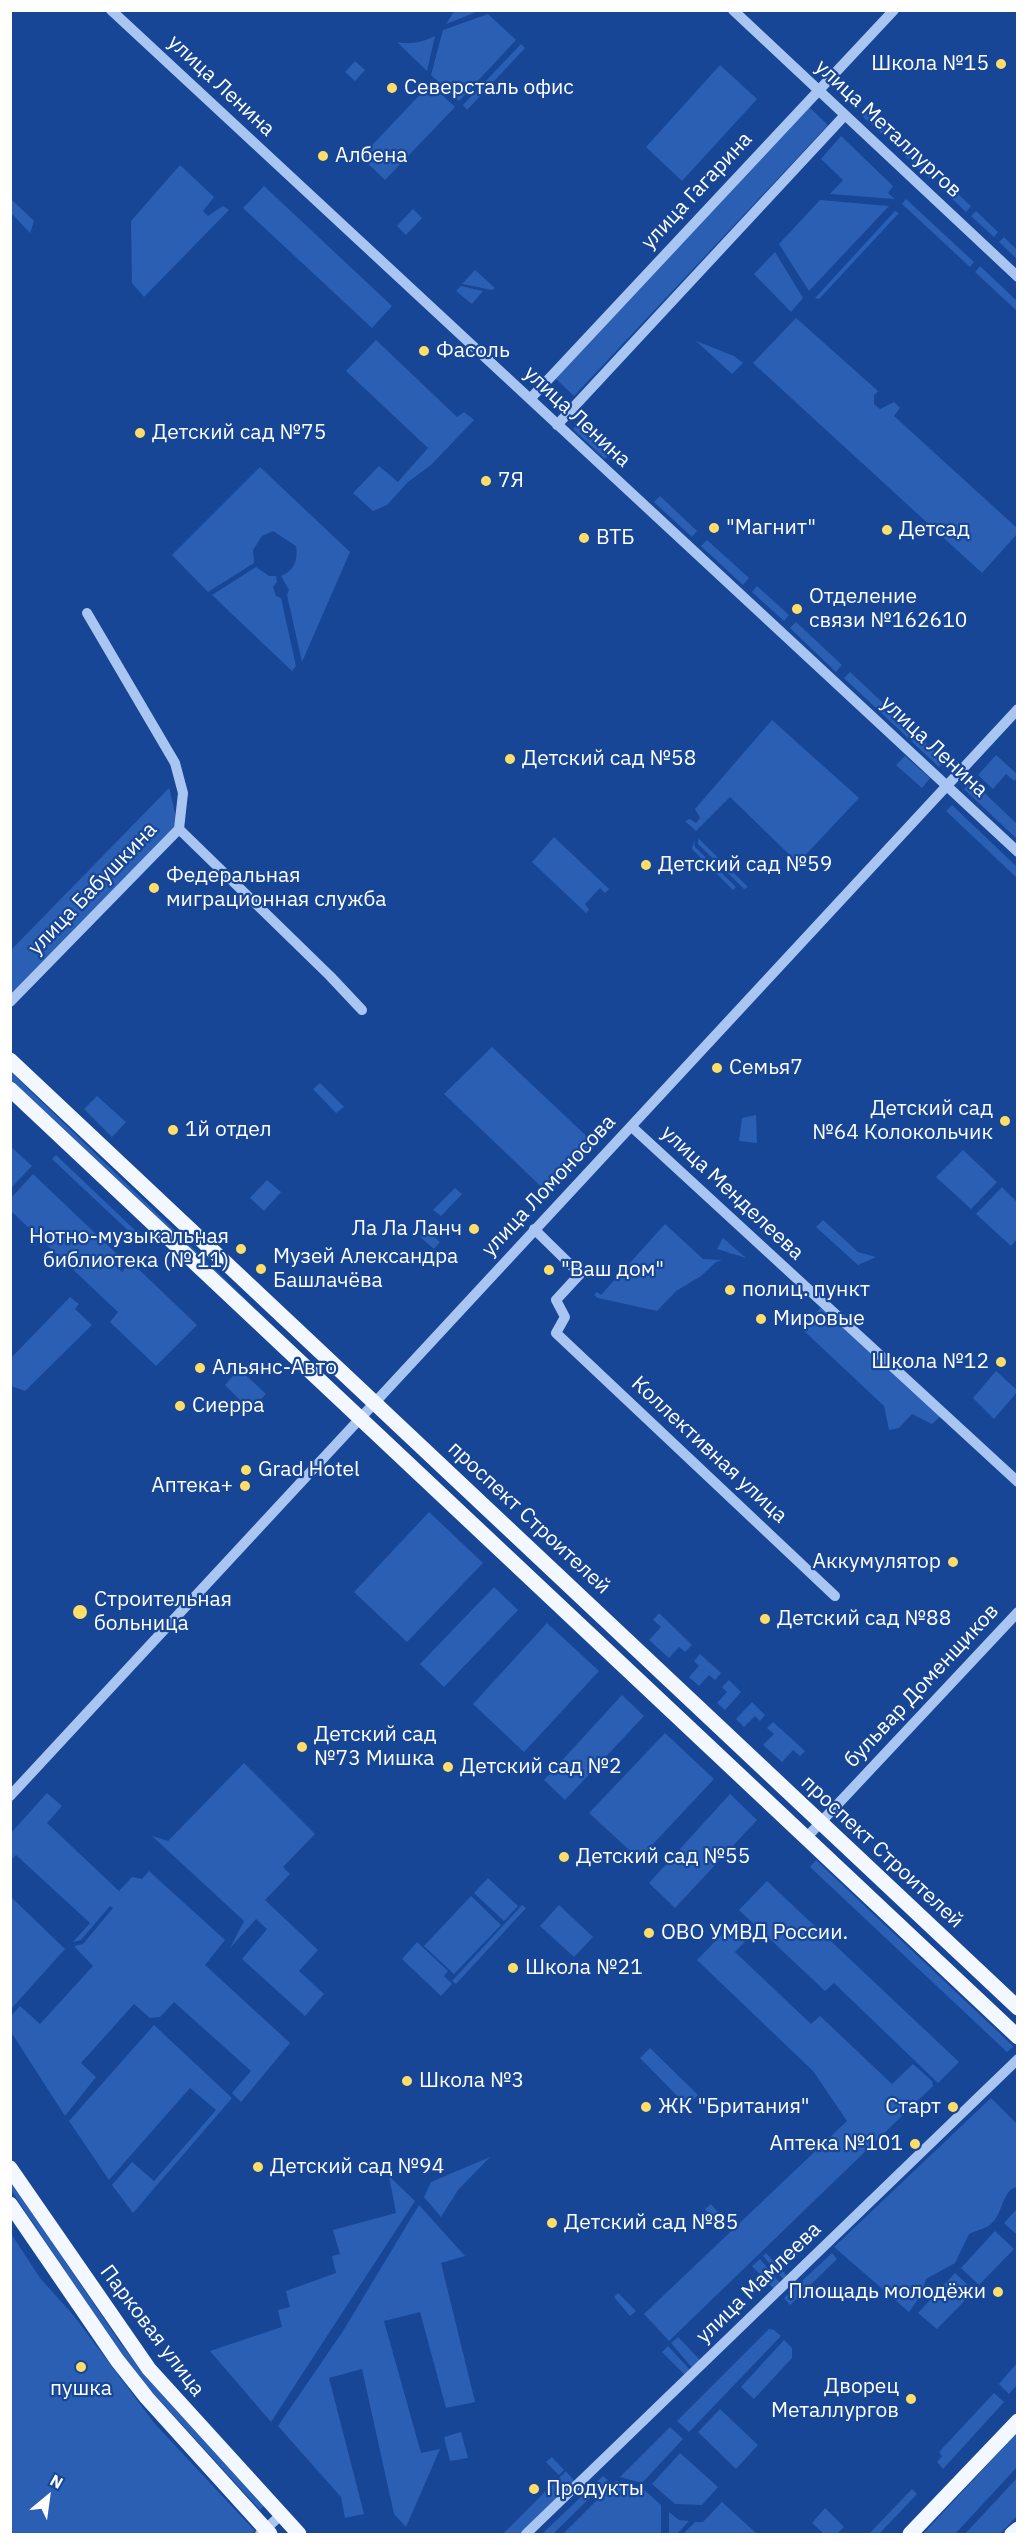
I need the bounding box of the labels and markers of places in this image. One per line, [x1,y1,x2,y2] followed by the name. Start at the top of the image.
[871,51,989,77] place label: Школа №15
[994,57,1008,71] marker: Школа №15
[404,75,574,101] place label: Северсталь офис
[385,81,399,95] marker: Северсталь офис
[335,143,408,169] place label: Албена
[316,149,330,163] marker: Албена
[436,338,510,364] place label: Фасоль
[417,344,431,358] marker: Фасоль
[152,420,326,446] place label: Детский сад №75
[133,426,147,440] marker: Детский сад №75
[498,468,524,494] place label: 7Я
[479,474,493,488] marker: 7Я
[726,515,816,541] place label: "Магнит"
[899,517,970,543] place label: Детсад
[707,521,721,535] marker: "Магнит"
[880,523,894,537] marker: Детсад
[596,525,635,551] place label: ВТБ
[577,531,591,545] marker: ВТБ
[809,584,967,634] place label: Отделение связи №162610
[790,602,804,616] marker: Отделение связи №162610
[522,746,696,772] place label: Детский сад №58
[503,752,517,766] marker: Детский сад №58
[658,852,832,878] place label: Детский сад №59
[639,858,653,872] marker: Детский сад №59
[166,863,386,913] place label: Федеральная миграционная служба
[147,881,161,895] marker: Федеральная миграционная служба
[729,1055,803,1081] place label: Семья7
[710,1061,724,1075] marker: Семья7
[812,1096,993,1146] place label: Детский сад №64 Колокольчик
[998,1114,1012,1128] marker: Детский сад №64 Колокольчик
[185,1117,272,1143] place label: 1й отдел
[166,1123,180,1137] marker: 1й отдел
[352,1216,462,1242] place label: Ла Ла Ланч
[467,1222,481,1236] marker: Ла Ла Ланч
[29,1224,229,1274] place label: Нотно-музыкальная библиотека (№ 11)
[234,1242,248,1256] marker: Нотно-музыкальная библиотека (№ 11)
[273,1244,458,1294] place label: Музей Александра Башлачёва
[561,1257,664,1283] place label: "Ваш дом"
[254,1262,268,1276] marker: Музей Александра Башлачёва
[542,1263,556,1277] marker: "Ваш дом"
[742,1277,870,1303] place label: полиц. пункт
[723,1283,737,1297] marker: полиц. пункт
[773,1306,865,1332] place label: Мировые
[754,1312,768,1326] marker: Мировые
[871,1349,989,1375] place label: Школа №12
[212,1355,337,1381] place label: Альянс-Авто
[994,1355,1008,1369] marker: Школа №12
[193,1361,207,1375] marker: Альянс-Авто
[192,1393,264,1419] place label: Сиерра
[173,1399,187,1413] marker: Сиерра
[258,1457,360,1483] place label: Grad Hotel
[239,1463,253,1477] marker: Grad Hotel
[151,1473,233,1499] place label: Аптека+
[238,1479,252,1493] marker: Аптека+
[813,1549,941,1575] place label: Аккумулятор
[946,1555,960,1569] marker: Аккумулятор
[94,1587,232,1637] place label: Строительная больница
[71,1603,89,1621] marker: Строительная больница
[777,1606,951,1632] place label: Детский сад №88
[758,1612,772,1626] marker: Детский сад №88
[314,1722,437,1772] place label: Детский сад №73 Мишка
[295,1740,309,1754] marker: Детский сад №73 Мишка
[460,1754,622,1780] place label: Детский сад №2
[441,1760,455,1774] marker: Детский сад №2
[576,1844,750,1870] place label: Детский сад №55
[557,1850,571,1864] marker: Детский сад №55
[661,1920,848,1946] place label: ОВО УМВД России.
[642,1926,656,1940] marker: ОВО УМВД России.
[525,1955,643,1981] place label: Школа №21
[506,1961,520,1975] marker: Школа №21
[419,2068,524,2094] place label: Школа №3
[400,2074,414,2088] marker: Школа №3
[658,2094,810,2120] place label: ЖК "Британия"
[885,2094,941,2120] place label: Старт
[639,2100,653,2114] marker: ЖК "Британия"
[946,2100,960,2114] marker: Старт
[769,2131,903,2157] place label: Аптека №101
[908,2137,922,2151] marker: Аптека №101
[270,2154,444,2180] place label: Детский сад №94
[251,2160,265,2174] marker: Детский сад №94
[564,2210,738,2236] place label: Детский сад №85
[545,2216,559,2230] marker: Детский сад №85
[788,2279,986,2305] place label: Площадь молодёжи
[991,2285,1005,2299] marker: Площадь молодёжи
[74,2360,88,2374] marker: пушка
[771,2374,899,2424] place label: Дворец Металлургов
[50,2376,112,2402] place label: пушка
[904,2392,918,2406] marker: Дворец Металлургов
[546,2476,644,2502] place label: Продукты
[527,2482,541,2496] marker: Продукты

